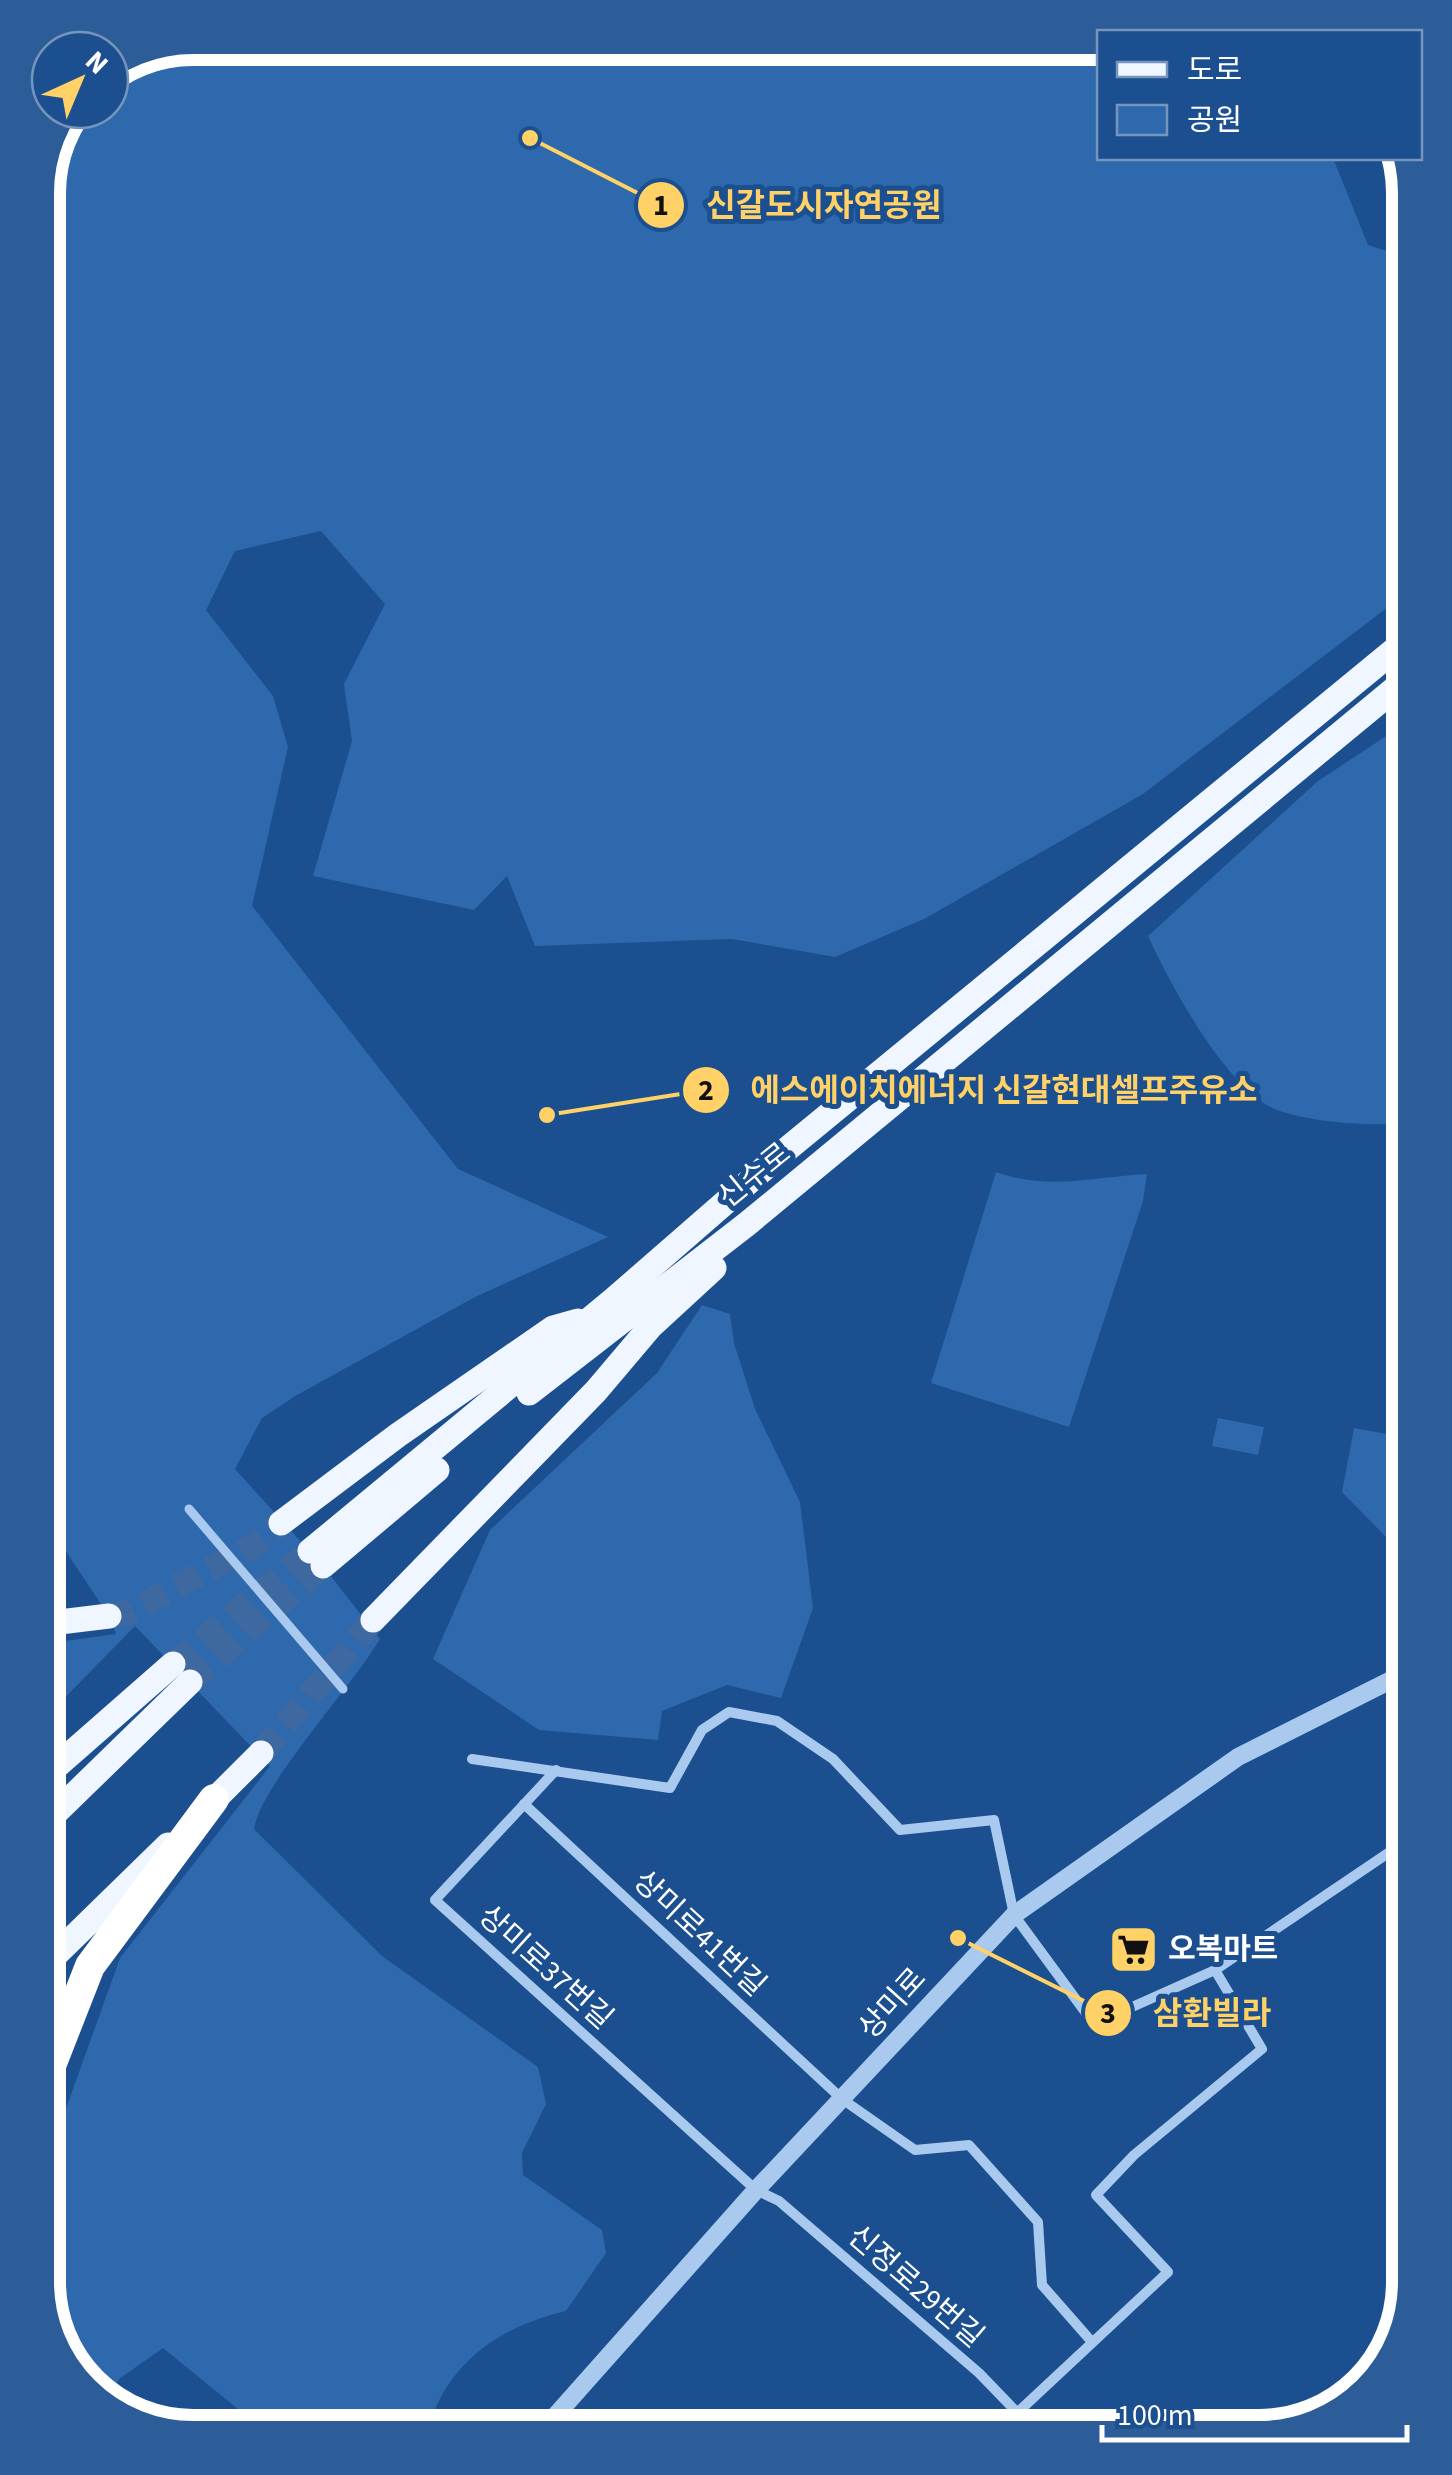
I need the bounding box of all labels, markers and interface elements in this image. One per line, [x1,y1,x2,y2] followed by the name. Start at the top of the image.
[30,30,130,130] north arrow
[1097,30,1422,160] legend
[76,42,117,84] text: N
[1187,49,1242,92] text: 도로
[1187,99,1242,142] text: 공원
[636,174,962,236] callout: 신갈도시자연공원
[706,183,942,229] text: 신갈도시자연공원
[653,184,669,227] text: 1
[681,1059,1278,1121] callout: 에스에이치에너지 신갈현대셀프주유소
[751,1068,1257,1114] text: 에스에이치에너지 신갈현대셀프주유소
[698,1069,714,1112] text: 2
[709,1133,800,1218] street label: 신수로
[624,1860,776,2006] street label: 상미로41번길
[469,1895,622,2039] street label: 상미로37번길
[1107,1923,1159,1975] supermarket icon: 오복마트
[1168,1928,1278,1971] place label: 오복마트
[849,1958,936,2048] street label: 상미로
[1083,1982,1291,2044] callout: 삼환빌라
[1153,1991,1271,2037] text: 삼환빌라
[1100,1992,1116,2035] text: 3
[838,2215,993,2358] street label: 신정로29번길
[1102,2380,1407,2442] scale bar
[1117,2394,1193,2437] text: 100 m

